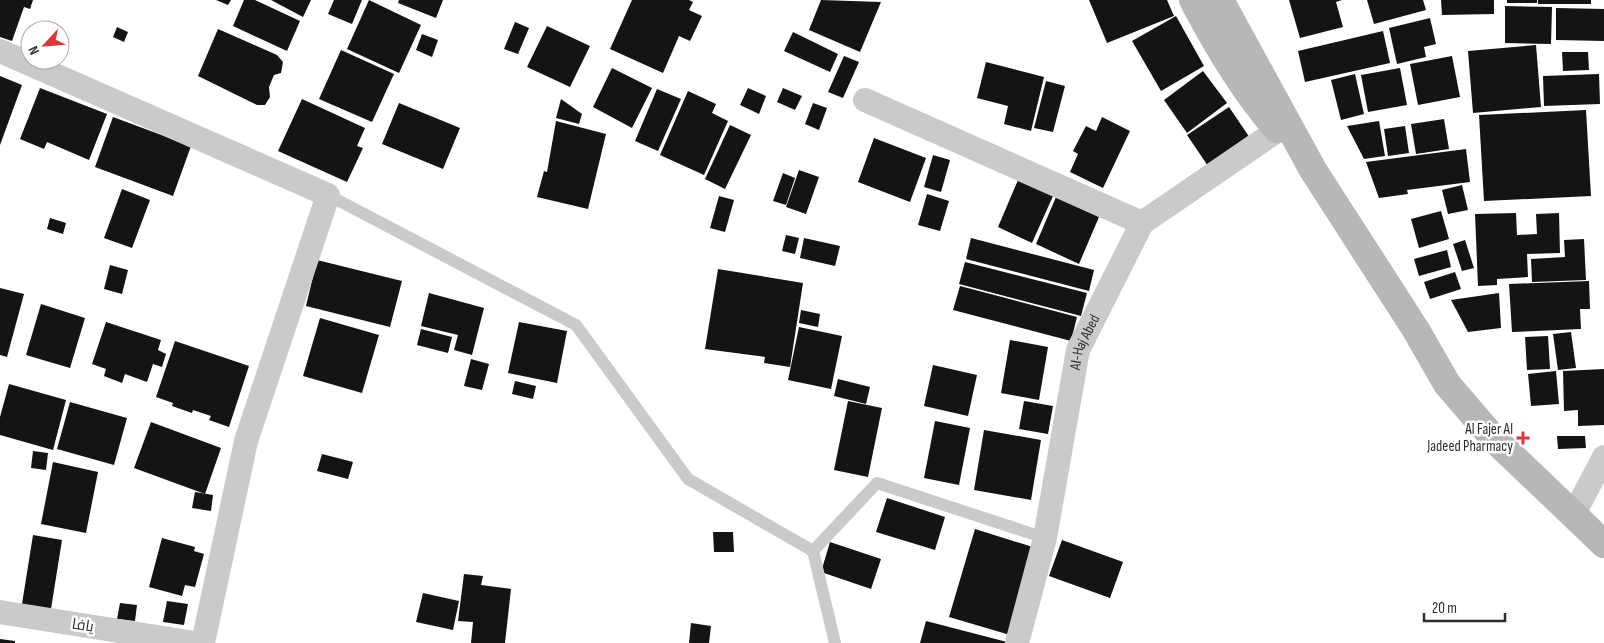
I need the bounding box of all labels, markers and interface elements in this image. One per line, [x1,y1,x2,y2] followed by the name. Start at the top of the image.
[20,20,70,70] north arrow
[24,43,43,58] text: N
[1066,311,1104,372] street label: Al-Haj Abed
[1426,420,1513,456] place label: Al Fajer Al Jadeed Pharmacy
[1517,432,1529,444] marker: Al Fajer Al Jadeed Pharmacy
[1424,590,1505,622] scale bar
[1432,599,1457,618] text: 20 m
[71,614,95,637] street label: يافا

